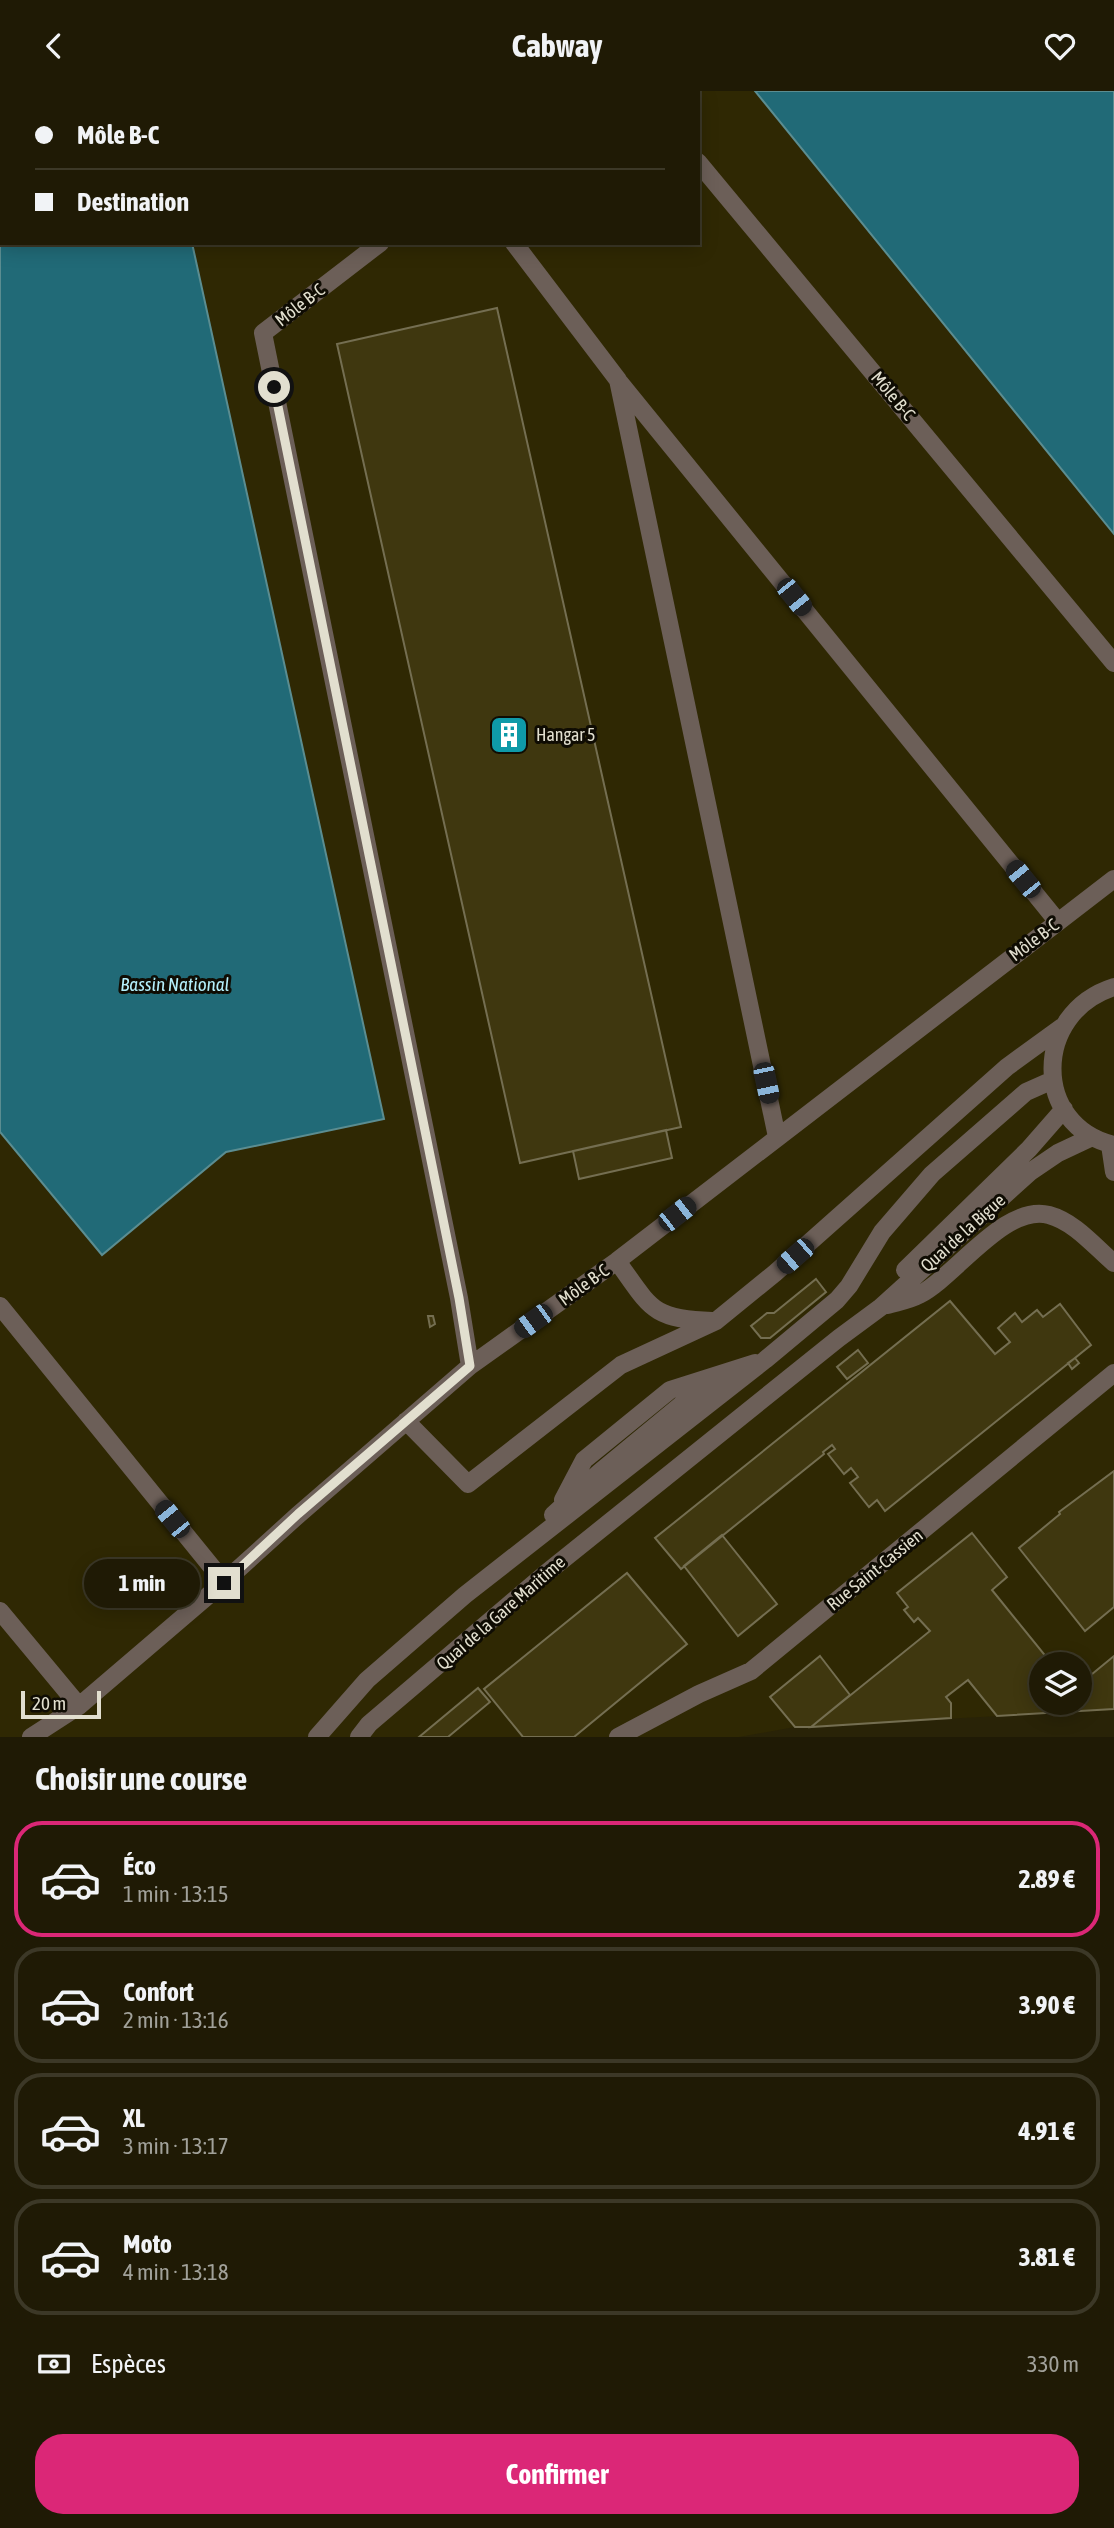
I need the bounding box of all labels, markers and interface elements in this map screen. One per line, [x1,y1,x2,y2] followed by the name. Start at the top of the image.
[35,27,73,65] icon: back
[512,27,602,64] text: Cabway
[1041,27,1079,65] icon: heart
[77,120,159,150] text: Môle B-C
[77,187,189,217] text: Destination
[271,279,329,330] street label: Môle B-C
[867,367,920,424] street label: Môle B-C
[258,371,290,403] route start
[773,574,816,620] car
[488,714,530,756] building icon: Hangar 5
[536,724,596,745] place label: Hangar 5
[1002,856,1045,902] car
[1005,914,1063,965] street label: Môle B-C
[120,973,230,995] water label: Bassin National
[752,1060,781,1106] car
[916,1189,1009,1276] street label: Quai de la Bigue
[654,1193,701,1235] car
[773,1234,818,1278] car
[555,1259,613,1310] street label: Môle B-C
[510,1300,557,1342] car
[151,1496,194,1542] car
[823,1525,927,1615] street label: Rue Saint-Cassien
[432,1551,569,1674] street label: Quai de la Gare Maritime
[84,1559,200,1607] callout: 1 min
[208,1567,240,1599] route end
[119,1570,165,1596] text: 1 min
[1029,1652,1092,1715] map controls
[1029,1652,1092,1715] button: layers
[21,1688,102,1720] scale bar
[32,1692,66,1714] text: 20 m
[35,1760,247,1797] text: Choisir une course
[39,1848,102,1911] icon: car
[123,1851,156,1881] text: Éco
[1018,1864,1075,1894] text: 2.89 €
[123,1881,229,1907] text: 1 min · 13:15
[39,1974,102,2037] icon: car
[123,1977,194,2007] text: Confort
[1018,1990,1075,2020] text: 3.90 €
[123,2007,229,2033] text: 2 min · 13:16
[39,2100,102,2163] icon: car
[123,2103,145,2133] text: XL
[1018,2116,1075,2146] text: 4.91 €
[123,2133,229,2159] text: 3 min · 13:17
[39,2226,102,2289] icon: car
[123,2229,172,2259] text: Moto
[1018,2242,1075,2272] text: 3.81 €
[123,2259,229,2285] text: 4 min · 13:18
[35,2345,73,2383] icon: cash
[91,2349,166,2379] text: Espèces
[1027,2351,1079,2377] text: 330 m
[35,2434,1079,2514] button: Confirmer

